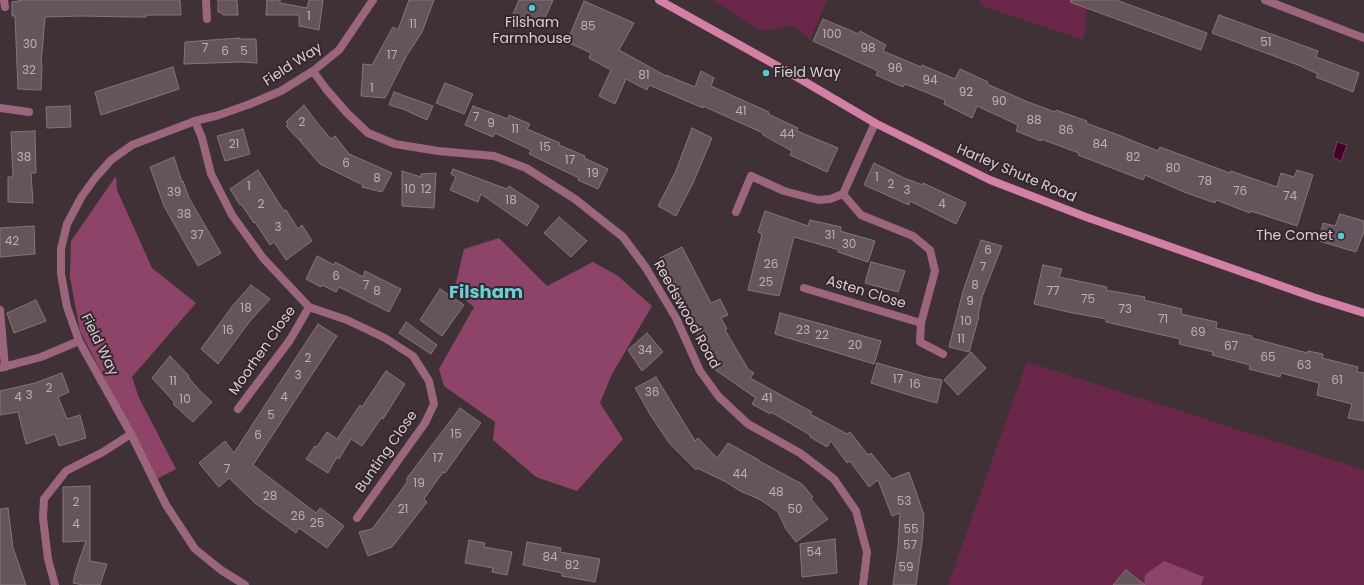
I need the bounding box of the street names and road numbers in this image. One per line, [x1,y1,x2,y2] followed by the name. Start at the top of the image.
[260,40,326,90] street label: Field Way
[954,141,1078,207] street label: Harley Shute Road
[649,258,723,372] street label: Reedswood Road
[824,273,908,313] street label: Asten Close
[226,303,300,399] street label: Moorhen Close
[77,311,121,379] street label: Field Way
[352,408,422,496] street label: Bunting Close

